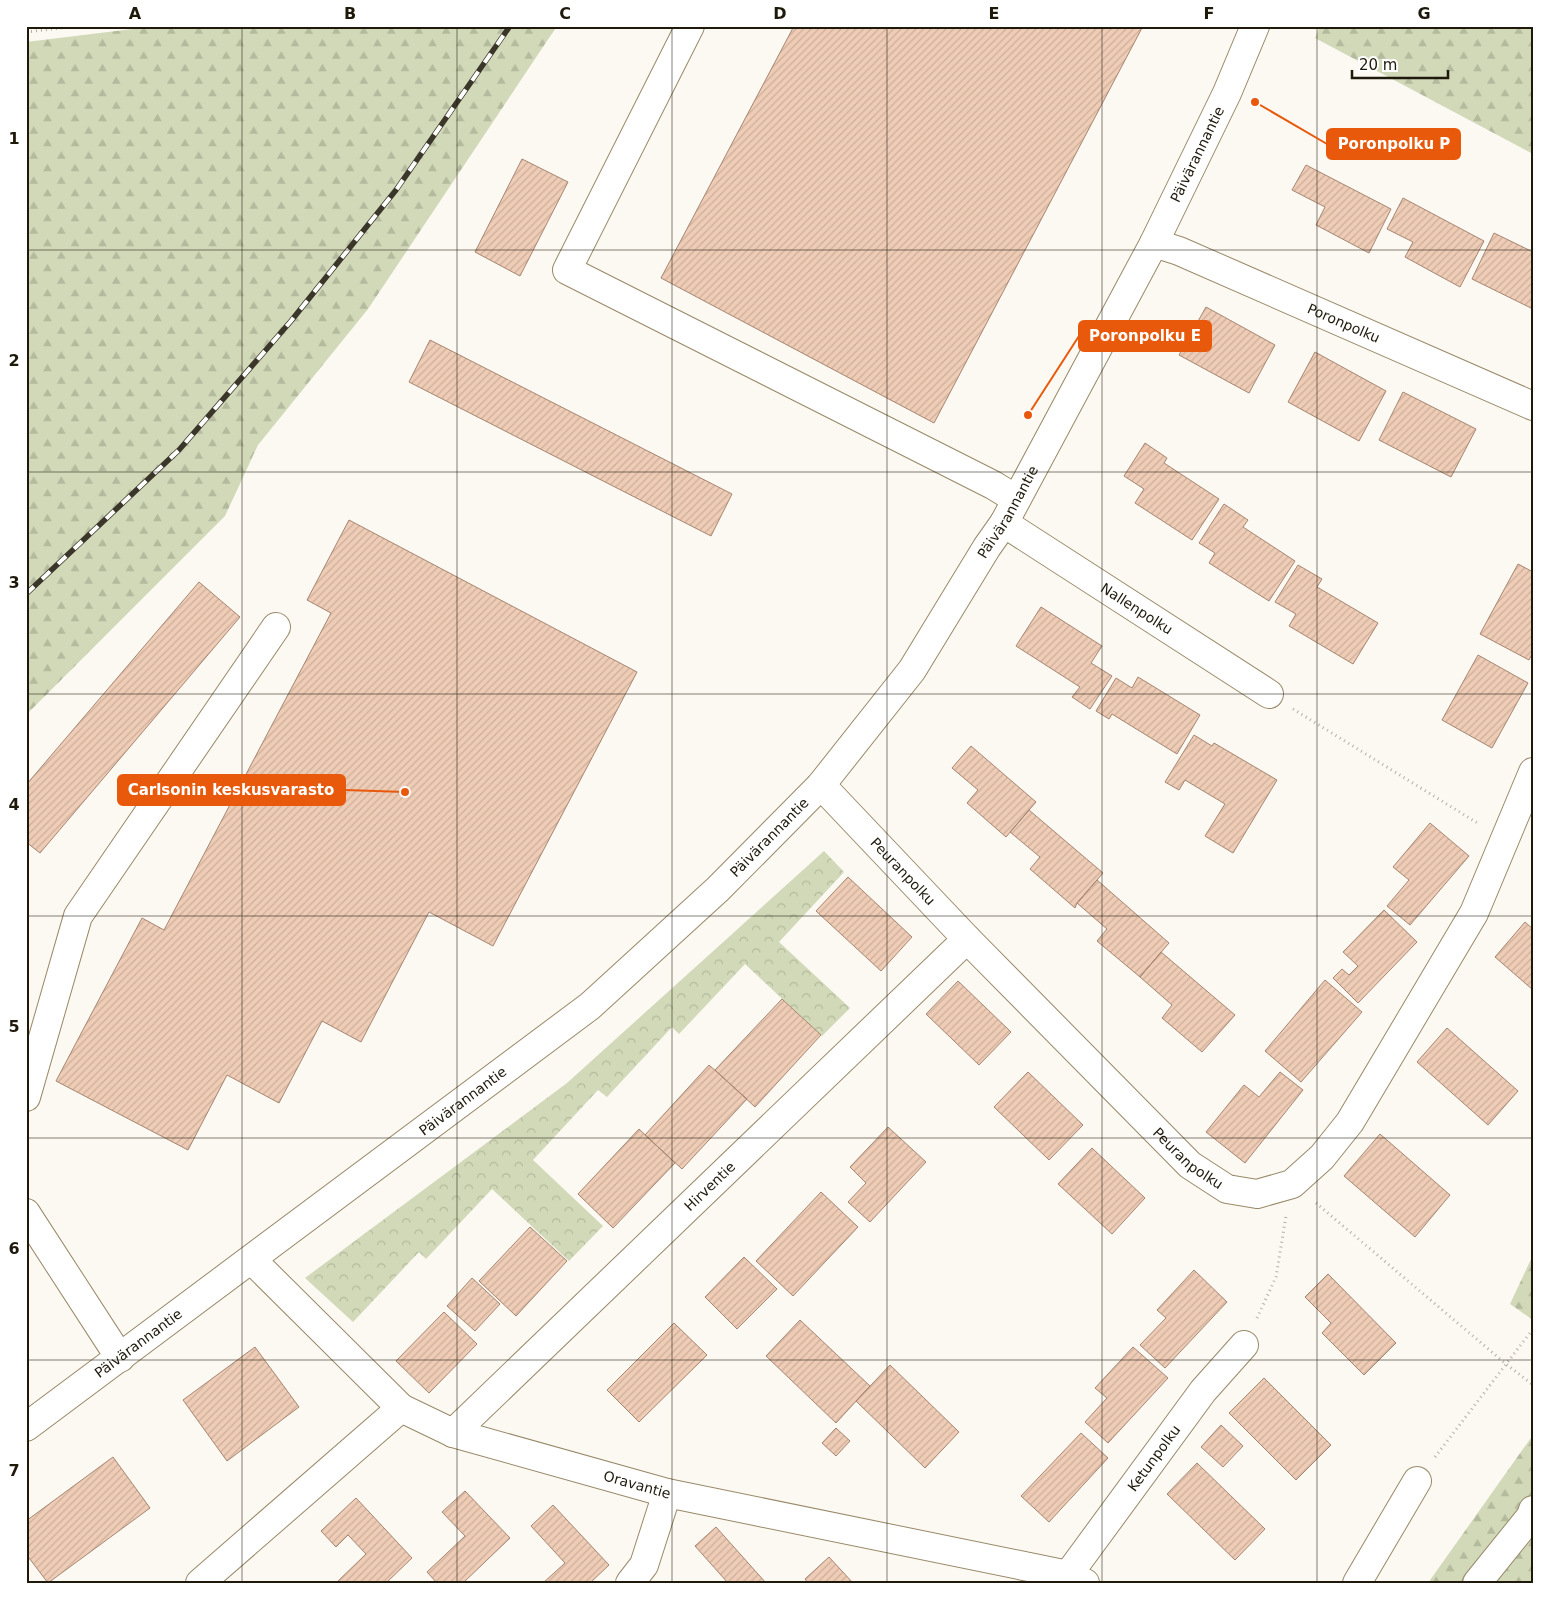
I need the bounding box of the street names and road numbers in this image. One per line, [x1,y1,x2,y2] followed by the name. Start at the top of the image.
[1167,104,1227,205] street label: Päivärannantie
[1305,300,1382,346] street label: Poronpolku
[974,463,1041,561] street label: Päivärannantie
[1098,580,1176,638] street label: Nallenpolku
[727,794,812,880] street label: Päivärannantie
[867,834,938,908] street label: Peuranpolku
[416,1063,510,1139] street label: Päivärannantie
[1150,1124,1226,1192] street label: Peuranpolku
[681,1158,738,1214] street label: Hirventie
[91,1306,185,1381] street label: Päivärannantie
[1124,1422,1183,1494] street label: Ketunpolku
[602,1468,673,1502] street label: Oravantie

